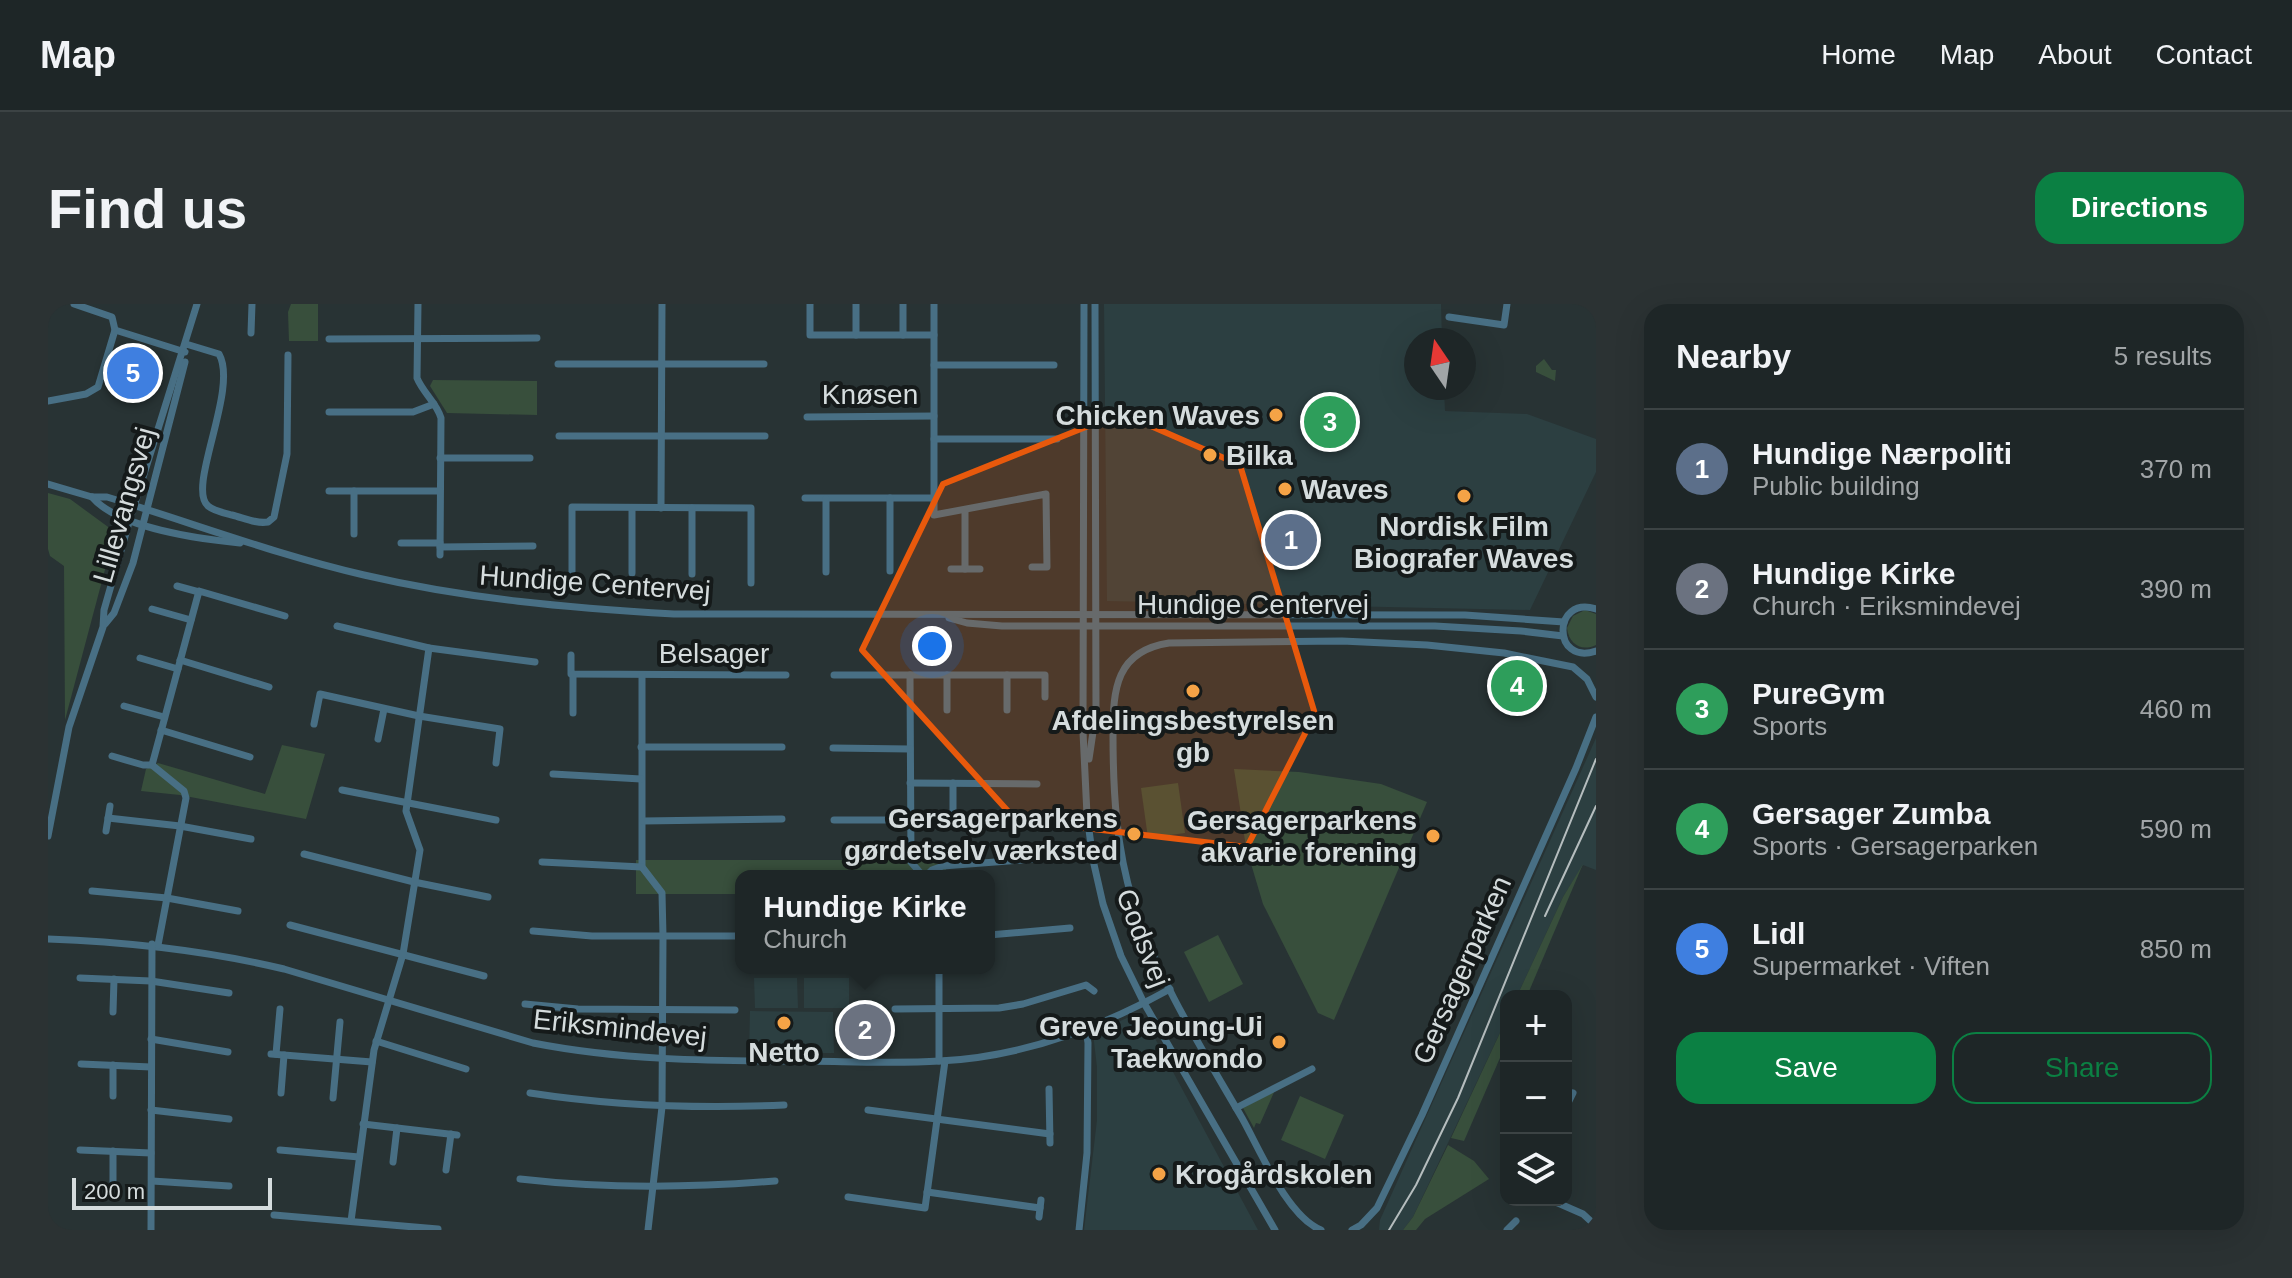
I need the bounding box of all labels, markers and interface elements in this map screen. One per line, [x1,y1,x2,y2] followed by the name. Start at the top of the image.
[40,34,116,76] text: Map
[1821,39,1896,70] text: Home
[1940,39,1994,70] text: Map
[2038,39,2112,70] text: About
[2156,39,2252,70] text: Contact
[2035,172,2244,244] button: Directions
[48,177,247,240] text: Find us
[1404,328,1476,400] north arrow
[1676,337,1791,375] text: Nearby
[2114,341,2212,371] text: 5 results
[107,343,159,403] pin: 5
[822,379,918,410] street label: Knøsen
[1304,392,1356,452] pin: 3
[1056,400,1260,431] place label: Chicken Waves
[1267,406,1285,424] marker: Chicken Waves
[87,424,161,586] street label: Lillevangsvej
[1752,437,2012,470] text: Hundige Nærpoliti
[1226,440,1293,471] place label: Bilka
[1201,446,1219,464] marker: Bilka
[1695,454,1709,484] text: 1
[2140,454,2212,484] text: 370 m
[1752,471,1920,501] text: Public building
[1301,474,1389,505] place label: Waves
[1276,480,1294,498] marker: Waves
[1455,487,1473,505] marker: Nordisk Film Biografer Waves
[1265,510,1317,570] pin: 1
[1354,511,1574,574] place label: Nordisk Film Biografer Waves
[1752,557,1955,590] text: Hundige Kirke
[478,559,712,607] street label: Hundige Centervej
[1695,574,1709,604] text: 2
[2140,574,2212,604] text: 390 m
[1137,589,1369,620] street label: Hundige Centervej
[1752,591,2021,621] text: Church · Eriksmindevej
[912,626,952,666] your location
[659,638,769,669] street label: Belsager
[1491,656,1543,716] pin: 4
[1752,677,1885,710] text: PureGym
[1184,682,1202,700] marker: Afdelingsbestyrelsen gb
[1695,694,1709,724] text: 3
[2140,694,2212,724] text: 460 m
[1051,705,1335,768] place label: Afdelingsbestyrelsen gb
[1752,711,1827,741] text: Sports
[1752,797,1990,830] text: Gersager Zumba
[844,803,1118,866] place label: Gersagerparkens gørdetselv værksted
[1187,805,1417,868] place label: Gersagerparkens akvarie forening
[1695,814,1709,844] text: 4
[2140,814,2212,844] text: 590 m
[1125,825,1143,843] marker: Gersagerparkens gørdetselv værksted
[1424,827,1442,845] marker: Gersagerparkens akvarie forening
[1752,831,2038,861] text: Sports · Gersagerparken
[735,870,995,974] popup
[1407,871,1517,1069] street label: Gersagerparken
[1110,884,1176,992] street label: Godsvej
[763,890,967,923] text: Hundige Kirke
[1752,917,1805,950] text: Lidl
[763,924,847,954] text: Church
[1695,934,1709,964] text: 5
[2140,934,2212,964] text: 850 m
[1752,951,1990,981] text: Supermarket · Viften
[1500,990,1572,1206] map controls
[1500,990,1572,1062] button: +
[839,1000,891,1060] pin: 2
[532,1003,708,1053] street label: Eriksmindevej
[1039,1011,1263,1074] place label: Greve Jeoung-Ui Taekwondo
[775,1014,793,1032] marker: Netto
[1676,1032,1936,1104] button: Save
[1952,1032,2212,1104] button: Share
[1270,1033,1288,1051] marker: Greve Jeoung-Ui Taekwondo
[748,1037,820,1068] place label: Netto
[1500,1062,1572,1134] button: −
[1500,1134,1572,1206] button: layers
[1175,1159,1373,1190] place label: Krogårdskolen
[1150,1165,1168,1183] marker: Krogårdskolen
[72,1174,272,1210] scale bar
[84,1179,145,1204] text: 200 m

